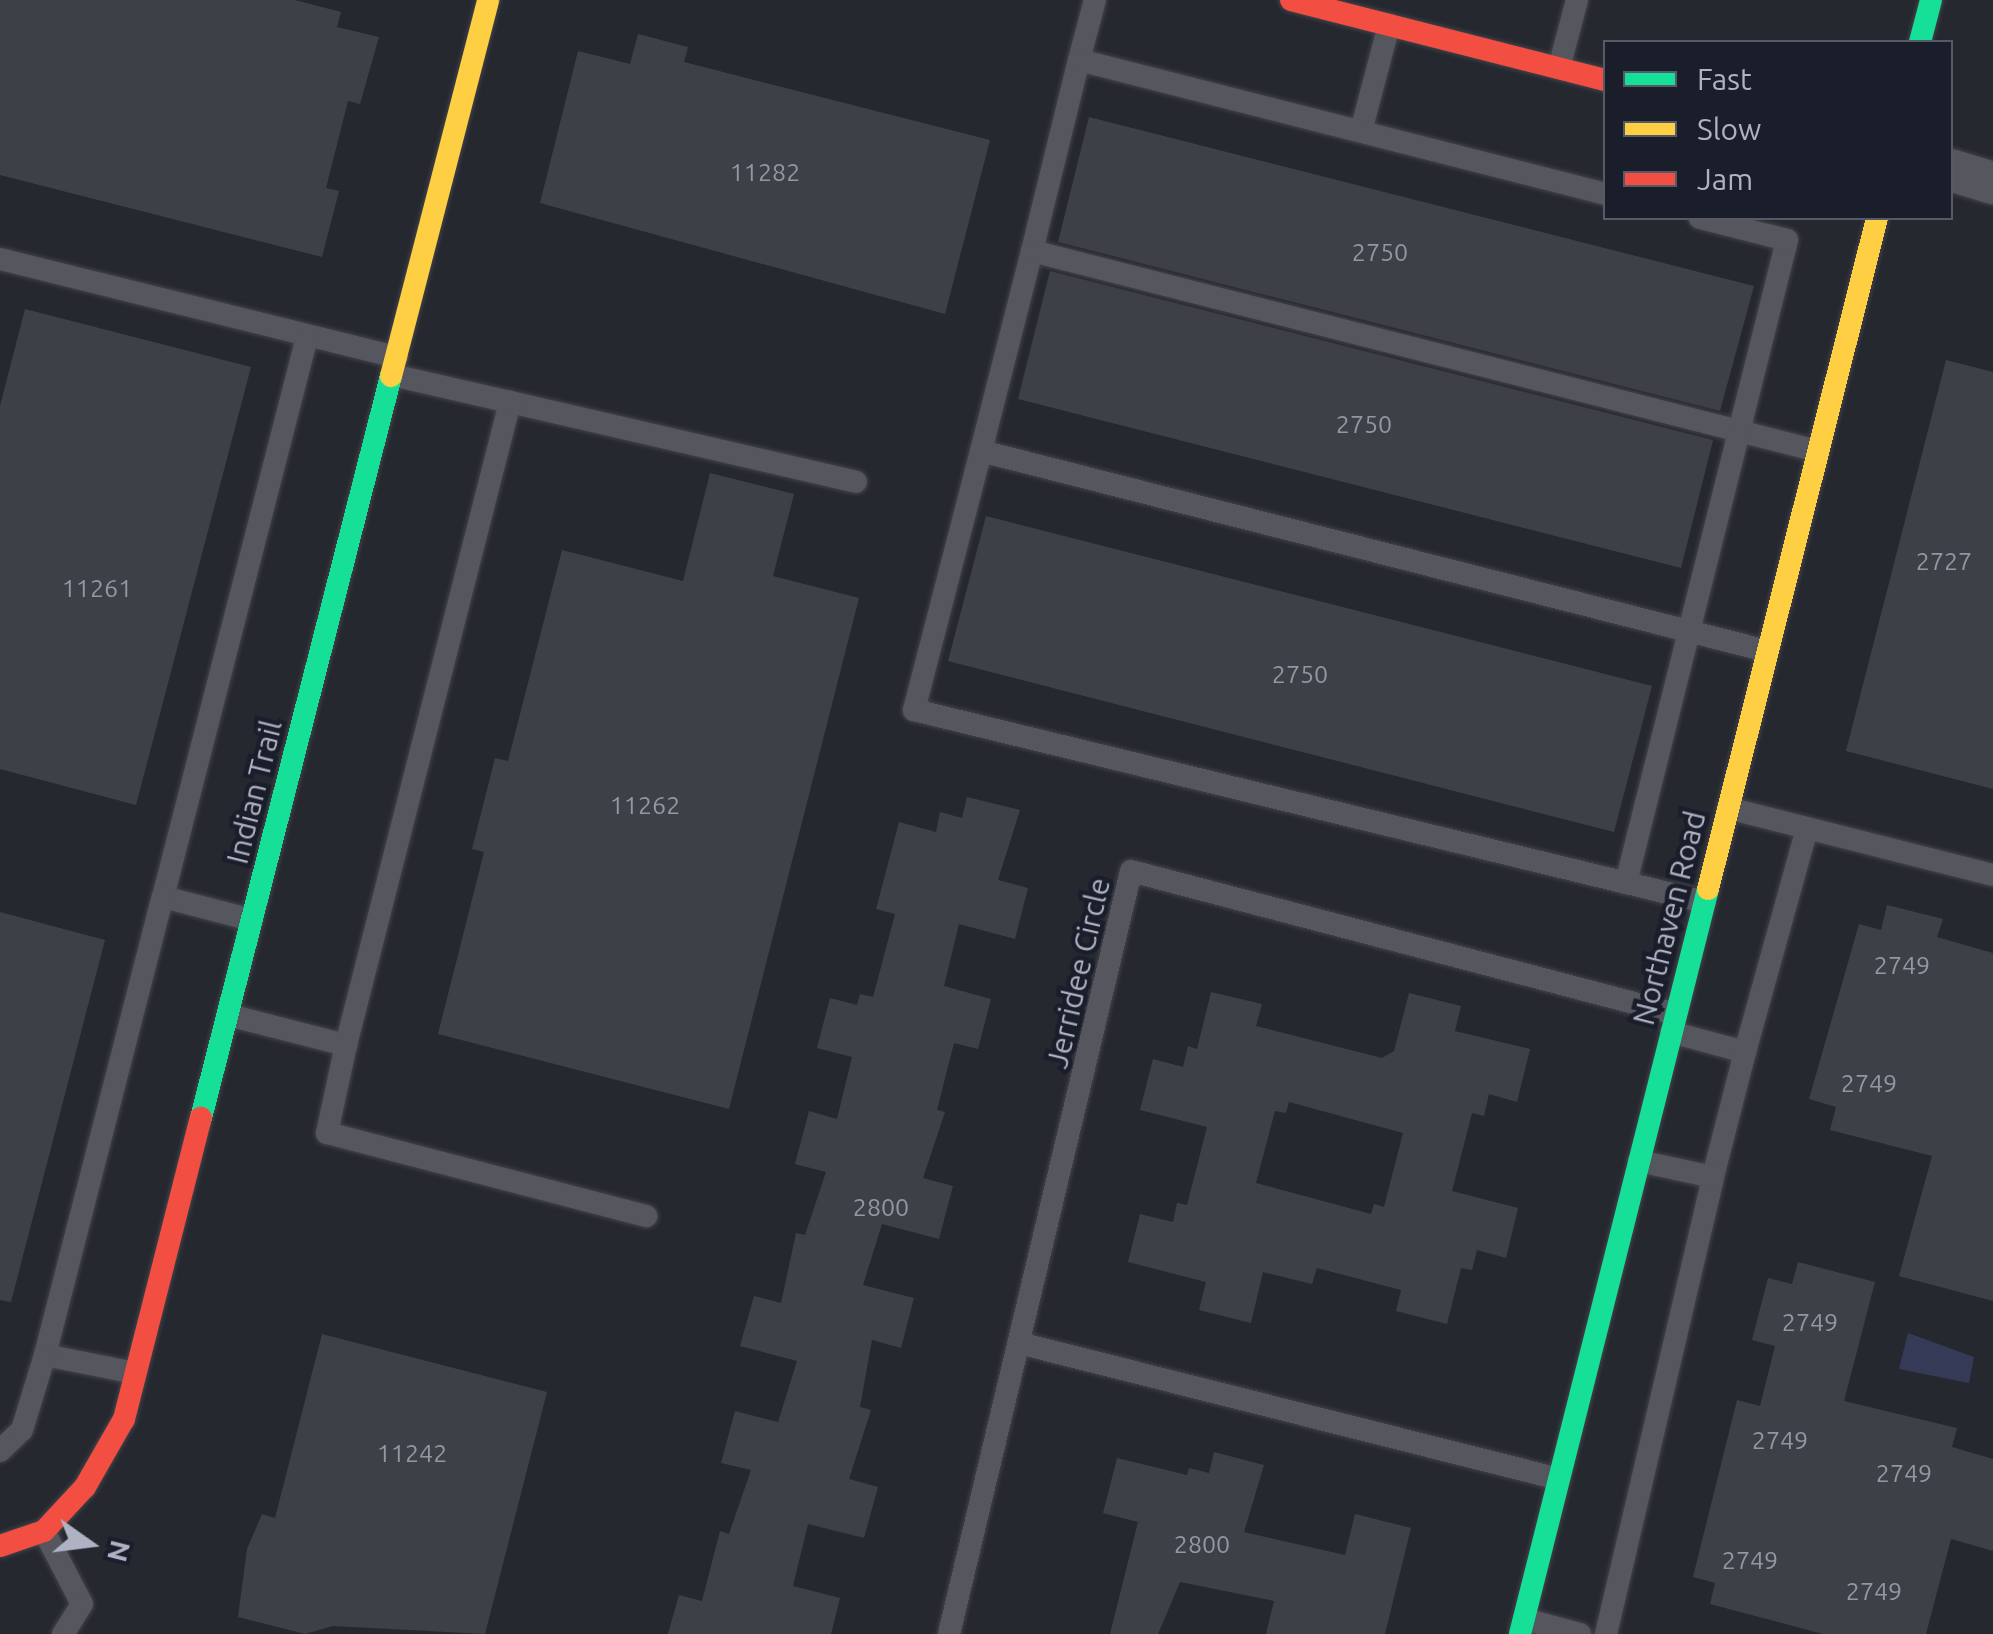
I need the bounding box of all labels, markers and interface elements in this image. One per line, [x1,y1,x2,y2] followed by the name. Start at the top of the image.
[1603,40,1953,220] legend
[1697,62,1752,96] text: Fast
[1697,112,1761,146] text: Slow
[730,157,800,187] house number: 11282
[1697,162,1753,196] text: Jam
[1352,237,1408,267] house number: 2750
[1336,409,1392,439] house number: 2750
[1916,546,1972,576] house number: 2727
[62,573,132,603] house number: 11261
[1272,659,1328,689] house number: 2750
[219,717,289,867] street label: Indian Trail
[610,790,680,820] house number: 11262
[1625,807,1713,1029] street label: Northaven Road
[1039,874,1117,1072] street label: Jerridee Circle
[1874,950,1930,980] house number: 2749
[1841,1068,1897,1098] house number: 2749
[853,1192,909,1222] house number: 2800
[1782,1307,1838,1337] house number: 2749
[1752,1425,1808,1455] house number: 2749
[377,1438,447,1468] house number: 11242
[1876,1458,1932,1488] house number: 2749
[40,1494,140,1594] north arrow
[1174,1529,1230,1559] house number: 2800
[102,1537,137,1565] text: N
[1722,1545,1778,1575] house number: 2749
[1846,1576,1902,1606] house number: 2749

